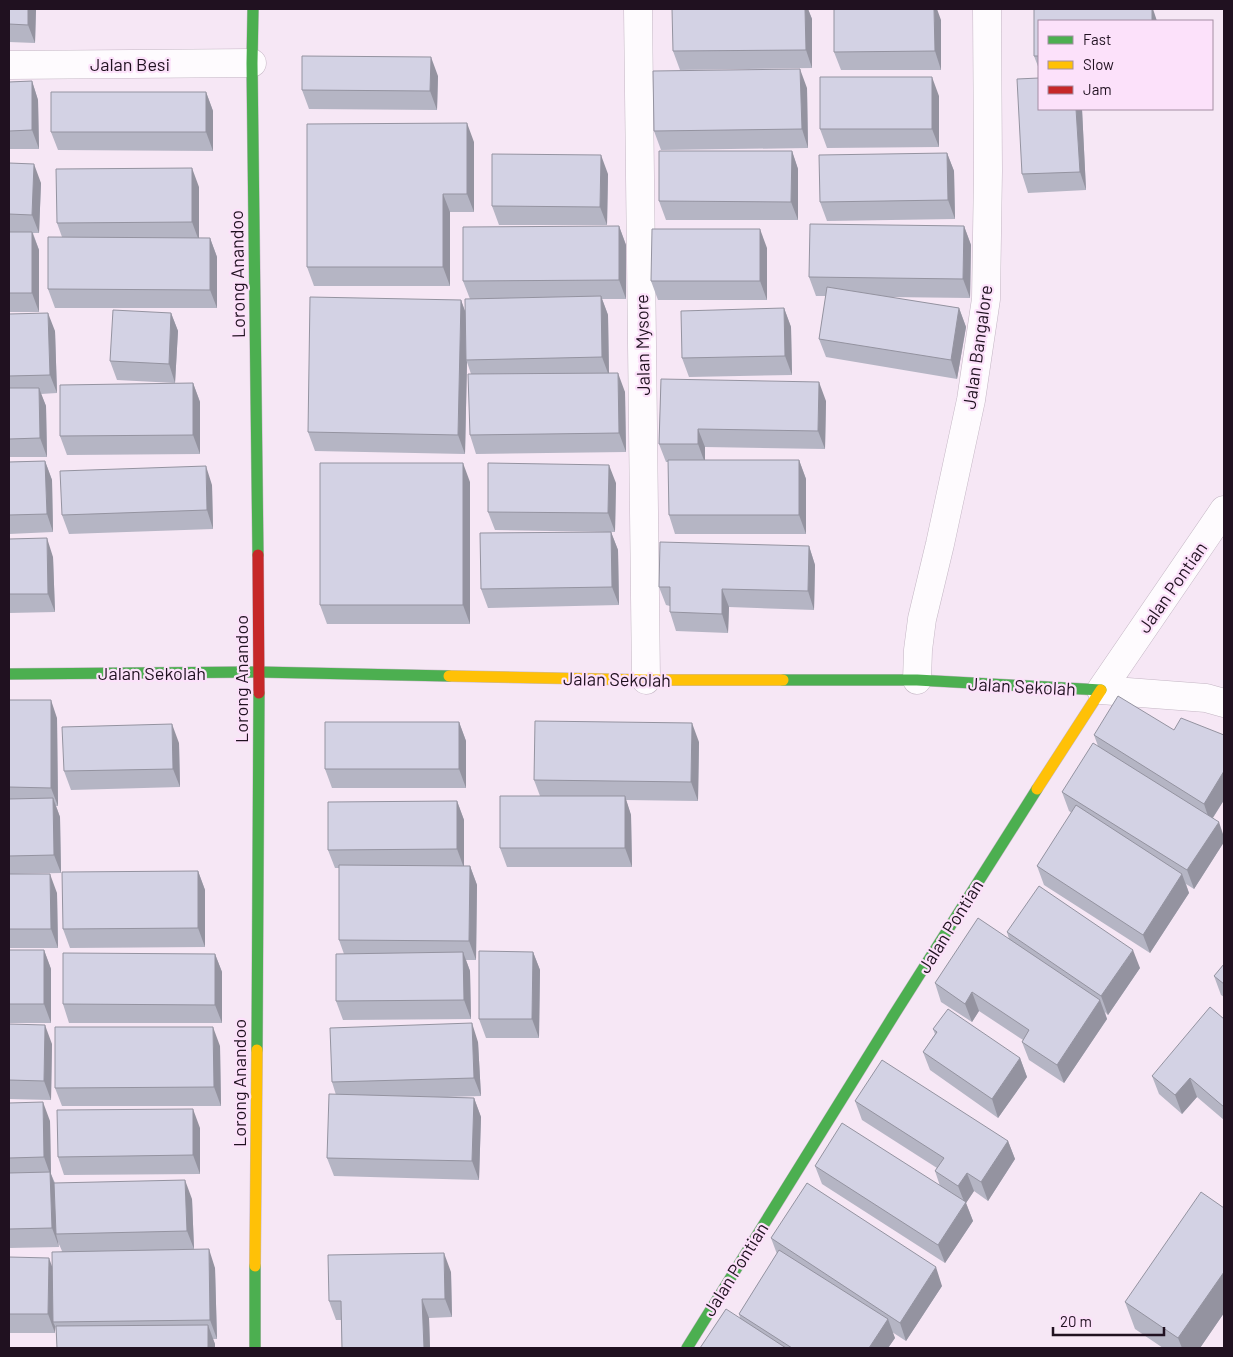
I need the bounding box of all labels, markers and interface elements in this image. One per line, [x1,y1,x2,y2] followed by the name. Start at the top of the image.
[1038,20,1213,110] legend
[1083,30,1111,48] text: Fast
[90,53,170,75] street label: Jalan Besi
[1083,55,1114,73] text: Slow
[1083,80,1112,98] text: Jam
[225,210,249,338] street label: Lorong Anandoo
[957,284,997,410] street label: Jalan Bangalore
[630,294,654,396] street label: Jalan Mysore
[1133,537,1211,637] street label: Jalan Pontian
[230,615,252,743] street label: Lorong Anandoo
[98,662,206,684] street label: Jalan Sekolah
[563,667,671,691] street label: Jalan Sekolah
[968,672,1076,700] street label: Jalan Sekolah
[913,875,987,977] street label: Jalan Pontian
[228,1019,250,1147] street label: Lorong Anandoo
[698,1218,772,1320] street label: Jalan Pontian
[1053,1304,1164,1336] scale bar
[1060,1312,1092,1330] text: 20 m

